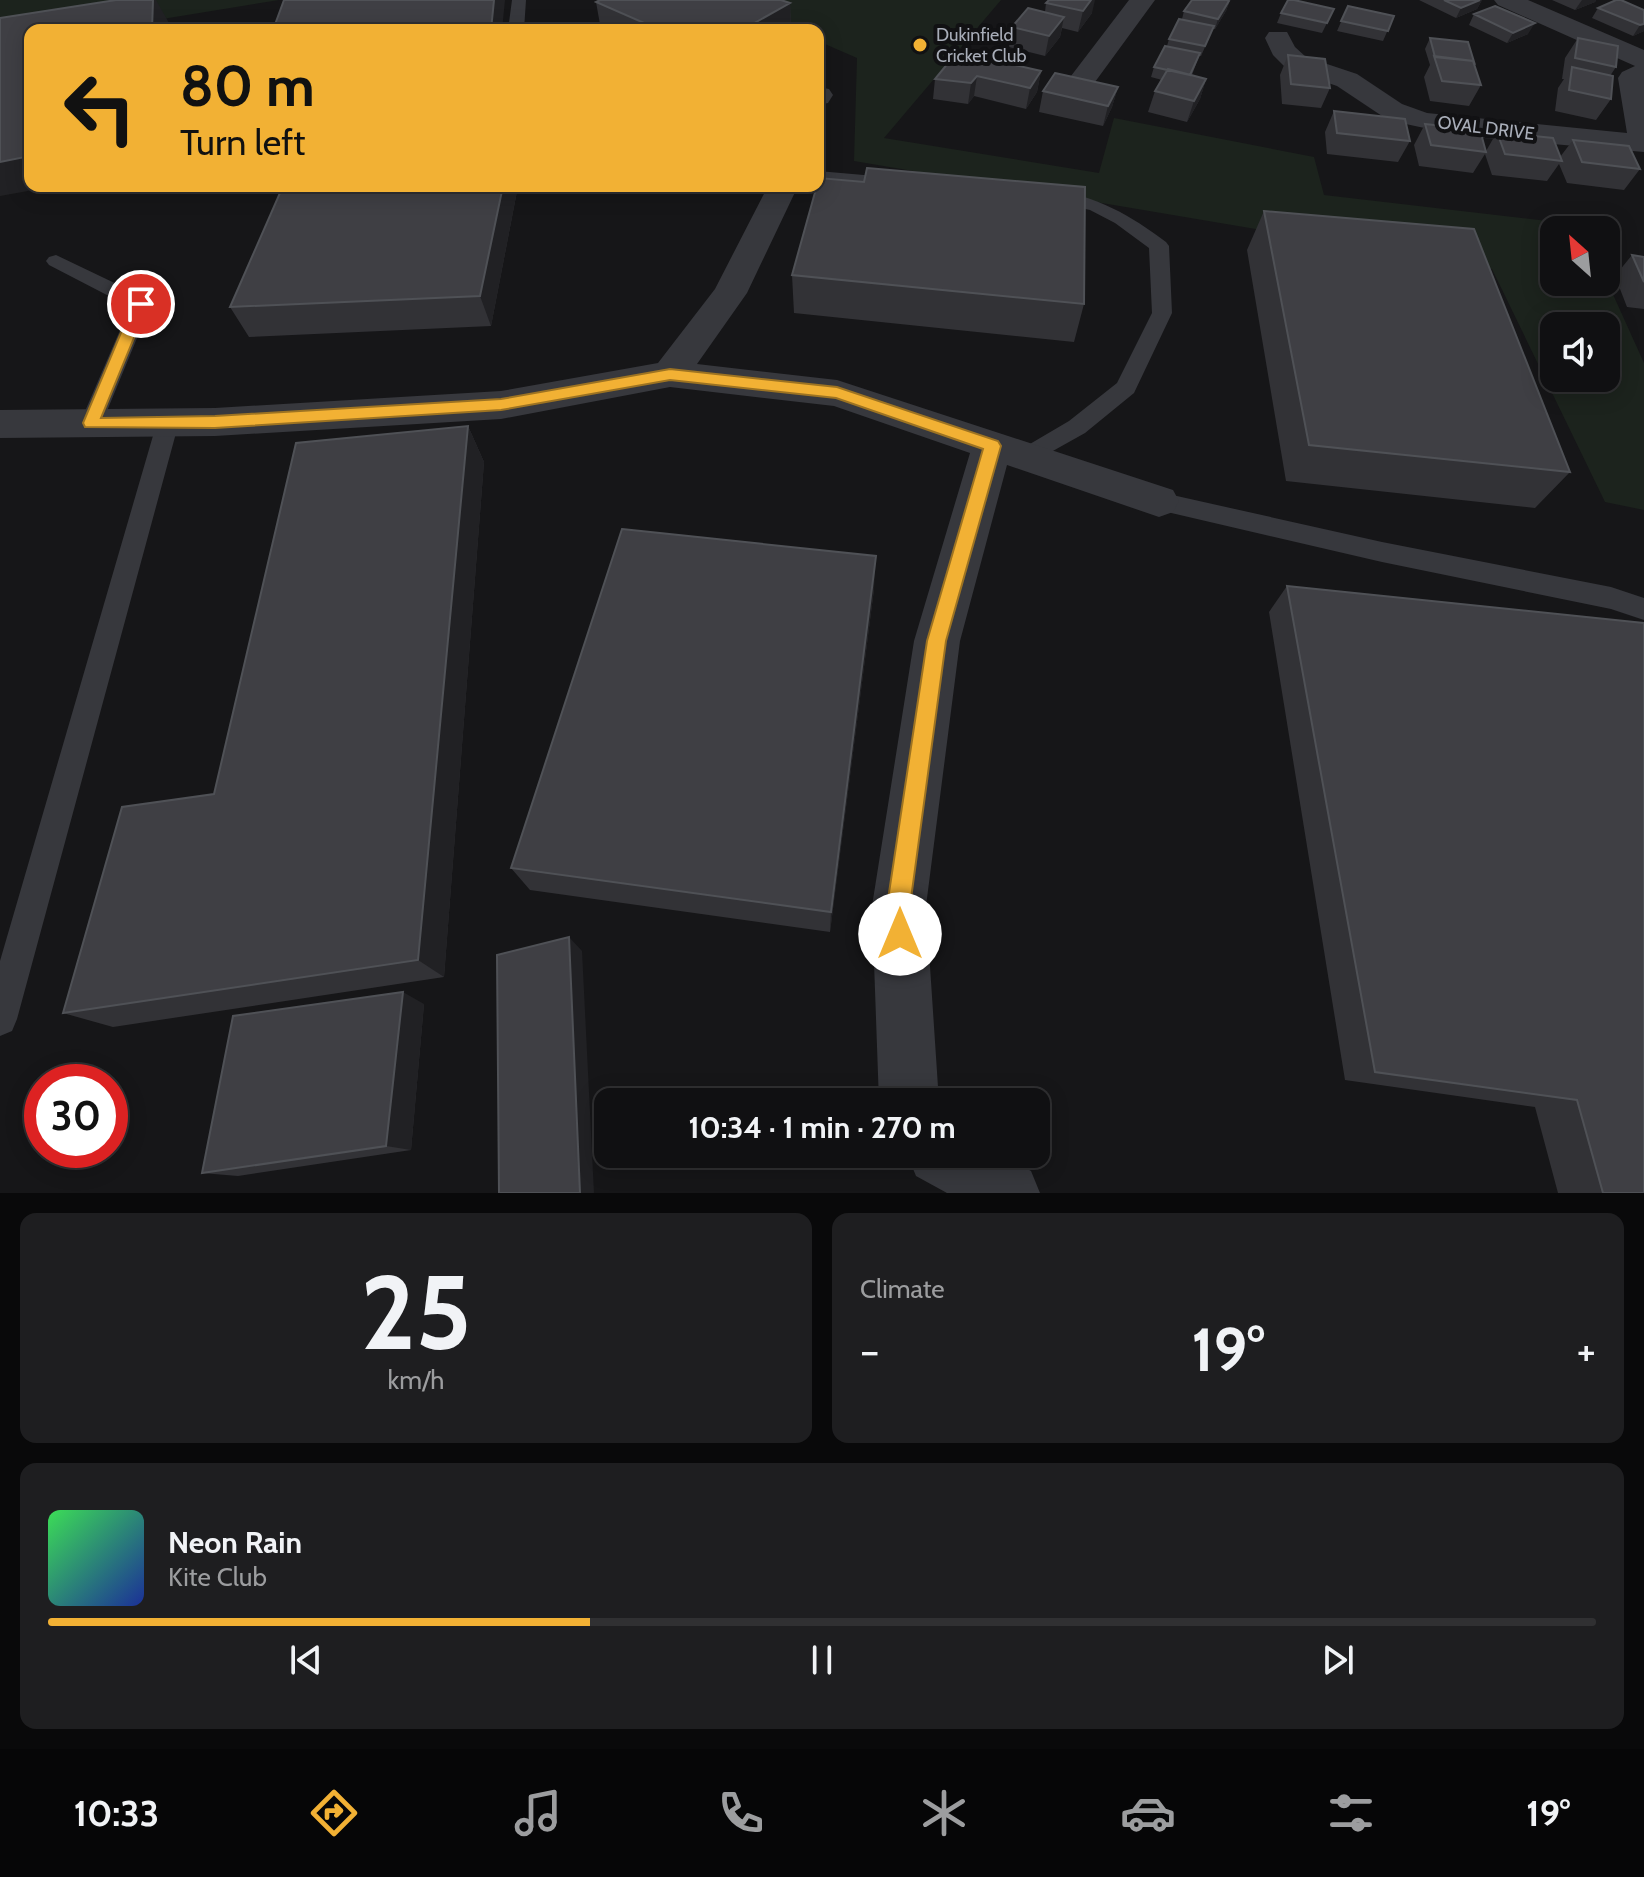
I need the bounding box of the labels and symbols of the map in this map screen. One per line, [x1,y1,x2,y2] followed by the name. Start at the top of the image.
[936,24,1026,67] place label: Dukinfield Cricket Club
[911,36,929,54] marker: Dukinfield Cricket Club
[1436,111,1536,145] street label: OVAL DRIVE
[1540,216,1620,296] north arrow
[107,270,175,338] pin
[858,892,942,976] position arrow
[24,1064,128,1168] speed limit sign: 30

